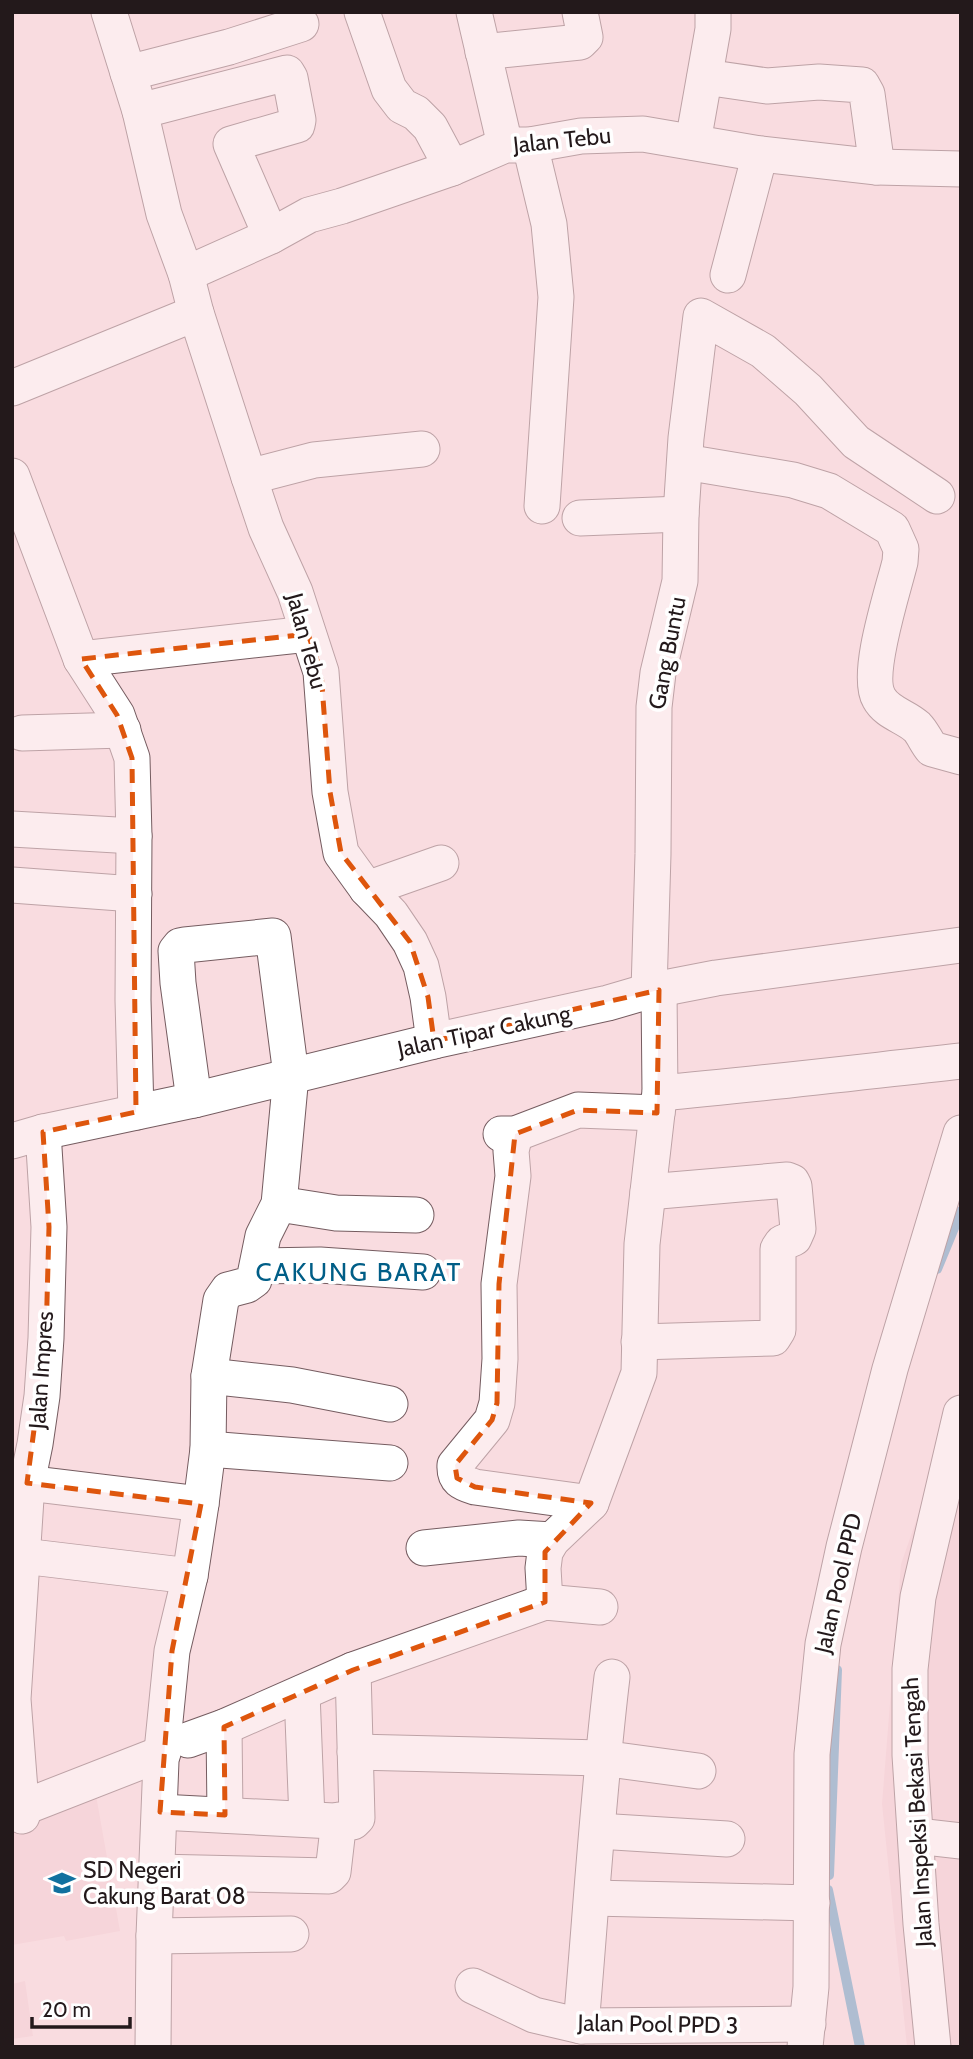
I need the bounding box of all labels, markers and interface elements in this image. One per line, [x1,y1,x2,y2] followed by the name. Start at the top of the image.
[511,121,612,159] street label: Jalan Tebu
[281,589,333,692] street label: Jalan Tebu
[642,594,692,712] street label: Gang Buntu
[394,999,574,1063] street label: Jalan Tipar Cakung
[256,1256,462,1288] district label: CAKUNG BARAT
[23,1310,59,1431] street label: Jalan Impres
[808,1510,868,1657] street label: Jalan Pool PPD
[896,1676,938,1949] street label: Jalan Inspeksi Bekasi Tengah
[83,1856,246,1910] place label: SD Negeri Cakung Barat 08
[47,1868,77,1898] school or university icon: SD Negeri Cakung Barat 08
[32,1986,130,2030] scale bar
[42,1997,91,2022] text: 20 m
[576,2009,739,2039] street label: Jalan Pool PPD 3

